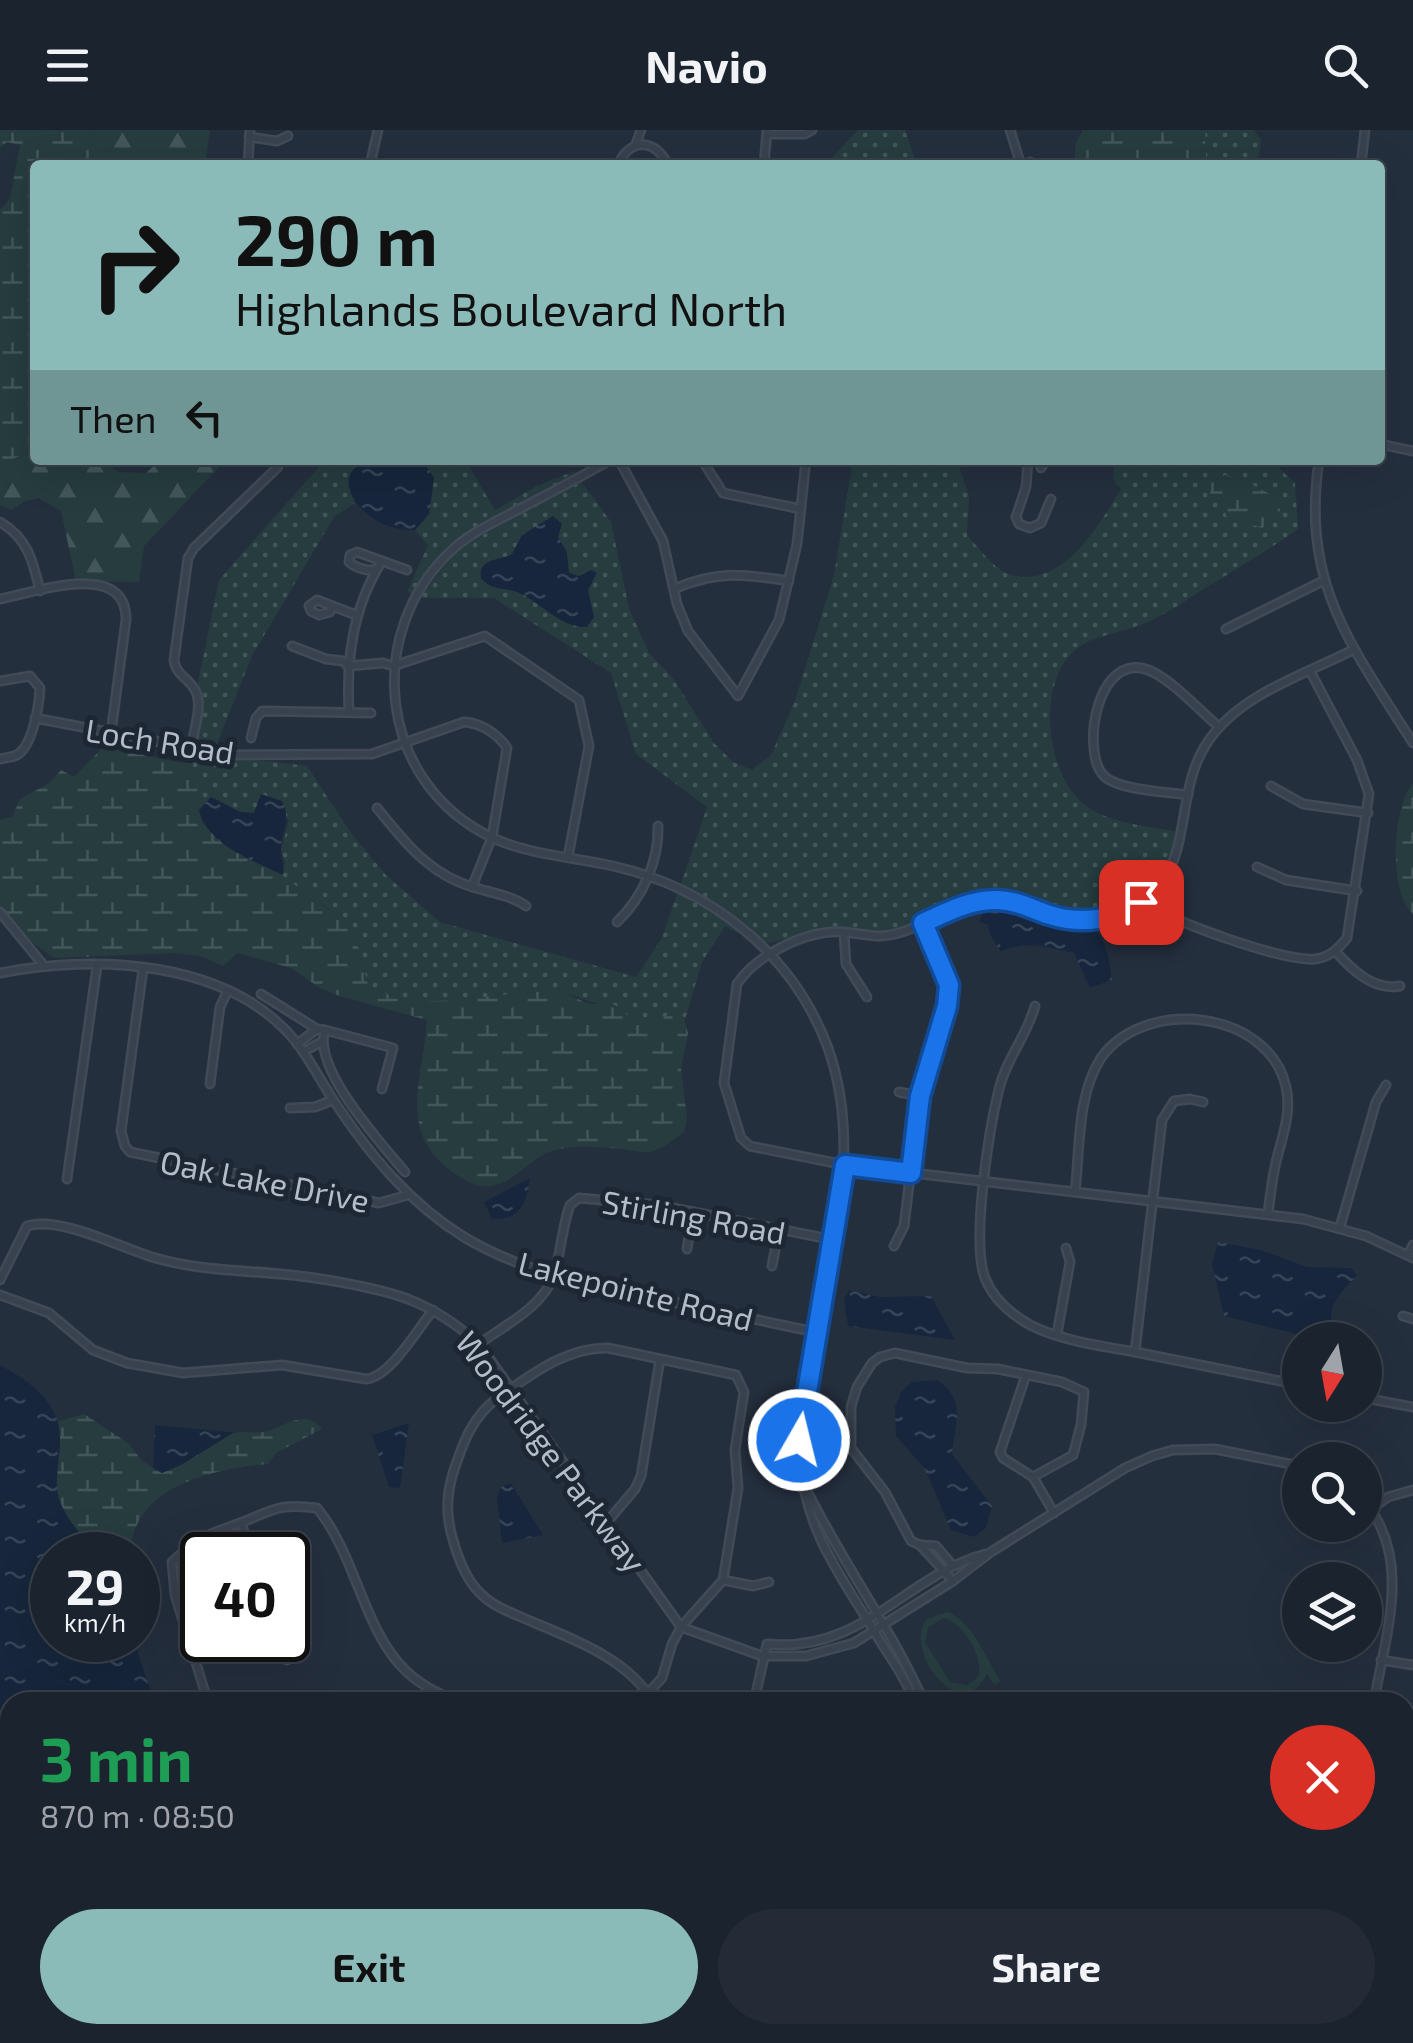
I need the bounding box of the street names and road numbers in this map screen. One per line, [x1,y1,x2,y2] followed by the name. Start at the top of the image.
[83,710,237,770] street label: Loch Road
[157,1141,373,1219] street label: Oak Lake Drive
[599,1181,789,1251] street label: Stirling Road
[515,1242,757,1338] street label: Lakepointe Road
[449,1323,655,1579] street label: Woodridge Parkway

